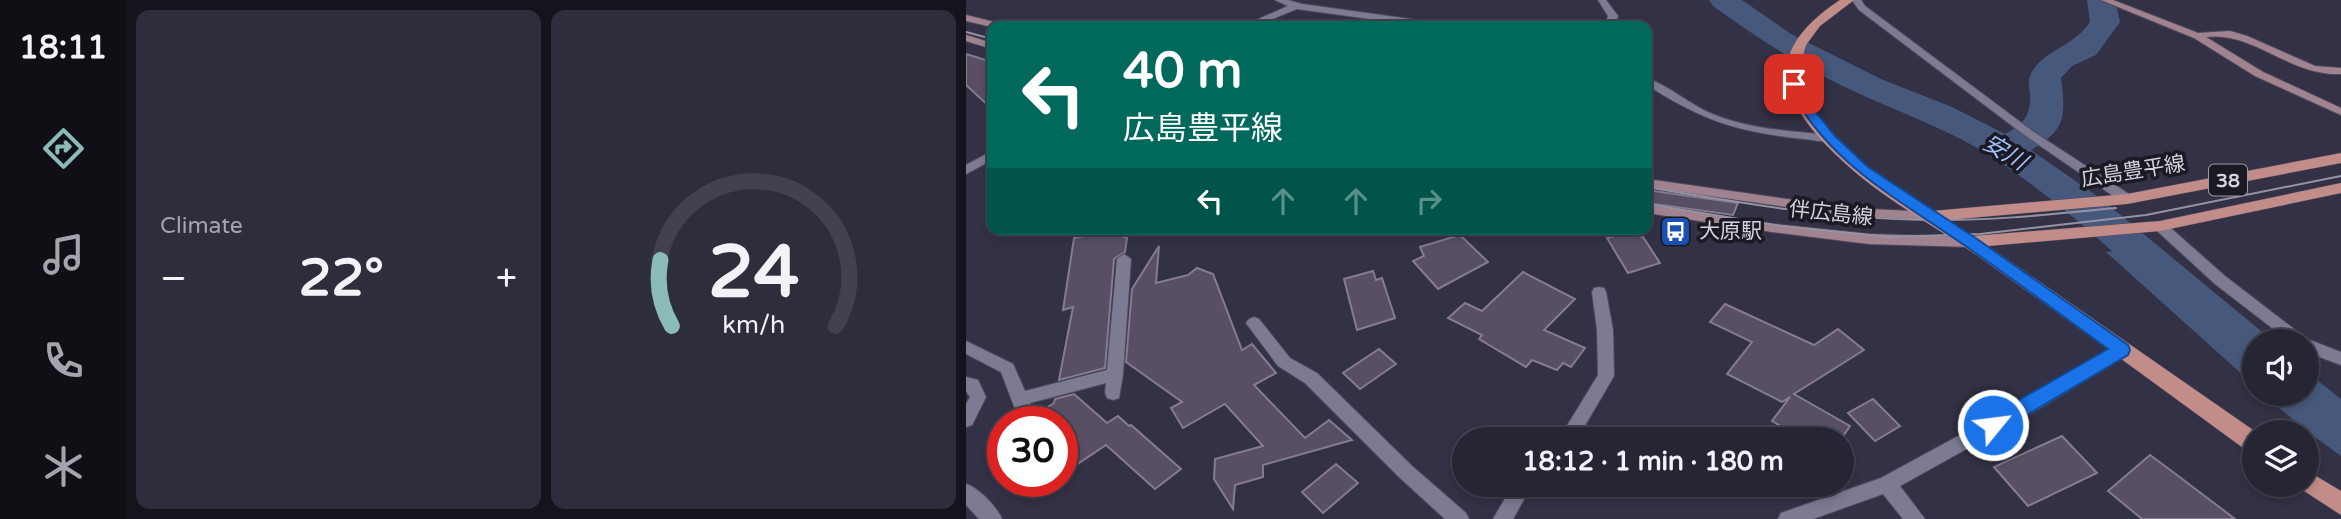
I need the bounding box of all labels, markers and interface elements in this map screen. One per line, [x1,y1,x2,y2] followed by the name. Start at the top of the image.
[19,29,107,67] text: 18:11
[1123,42,1242,101] text: 40 m
[1008,49,1099,140] icon: left
[1764,54,1824,114] pin
[1775,65,1813,103] icon: arrive
[1123,110,1283,148] text: 広島豊平線
[39,124,88,173] icon: directions
[1978,129,2034,178] water label: 安川
[2079,151,2187,192] street label: 広島豊平線
[2209,164,2247,196] road number: 38
[1191,182,1229,220] icon: left
[1264,182,1302,220] icon: ahead
[1337,182,1375,220] icon: ahead
[1410,182,1448,220] icon: right
[1788,197,1874,230] street label: 伴広島線
[160,212,243,240] text: Climate
[1659,214,1693,248] bus stop icon: 大原駅
[1699,219,1762,244] place label: 大原駅
[708,229,799,317] text: 24
[39,230,88,279] icon: music
[299,247,384,310] text: 22°
[160,256,187,302] text: −
[496,256,517,302] text: +
[722,309,785,339] text: km/h
[2242,329,2319,497] map controls
[2242,329,2319,406] button: sound
[39,336,88,385] icon: phone
[1956,388,2030,462] position arrow
[987,406,1078,497] speed limit sign: 30
[2242,420,2319,497] button: layers
[39,442,88,491] icon: climate
[1522,446,1784,477] text: 18:12 · 1 min · 180 m

